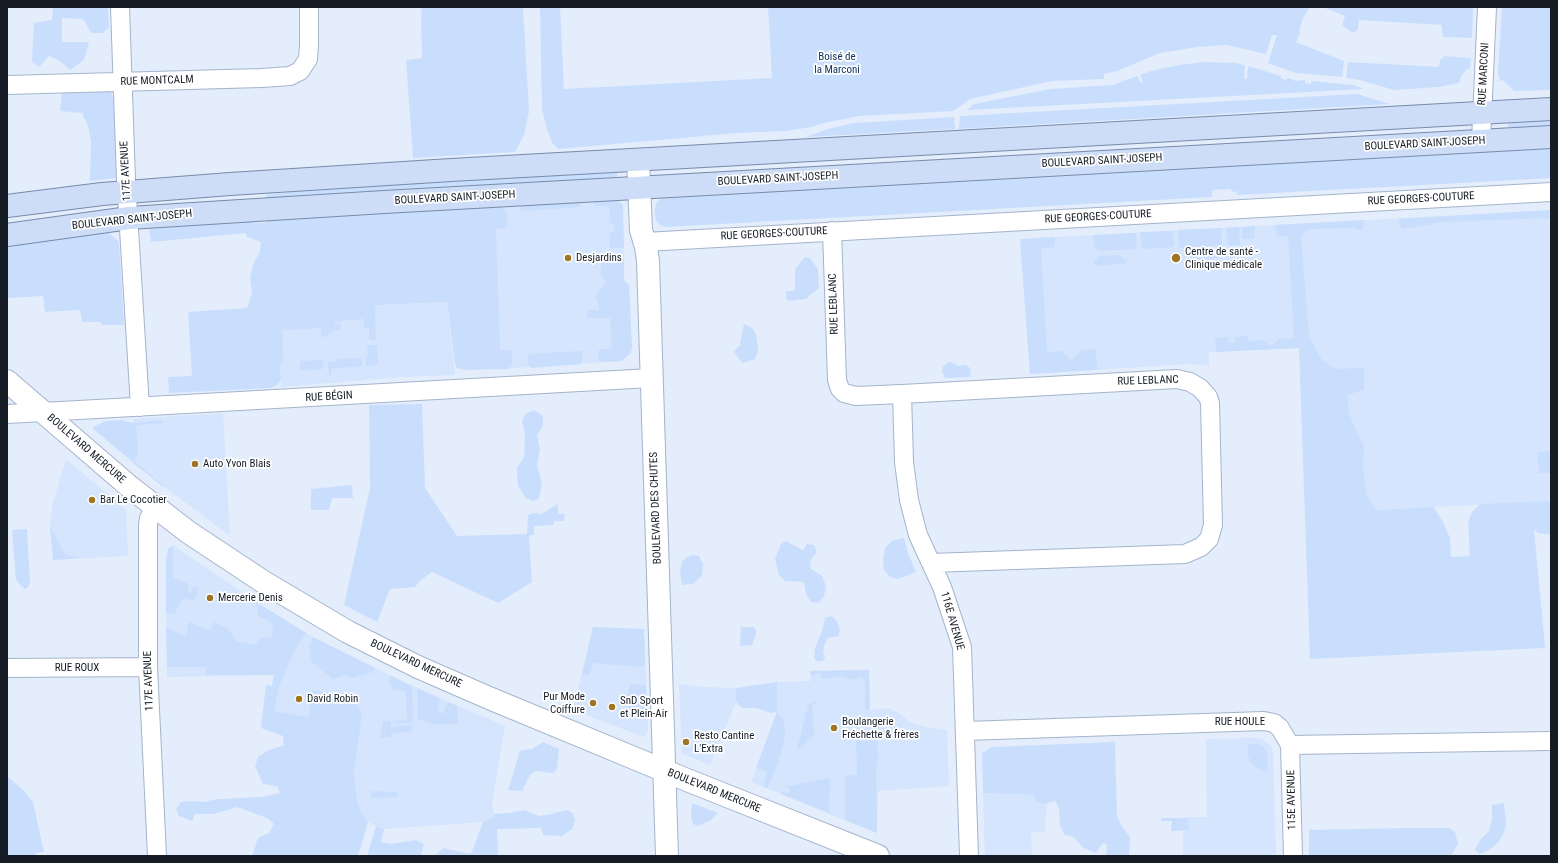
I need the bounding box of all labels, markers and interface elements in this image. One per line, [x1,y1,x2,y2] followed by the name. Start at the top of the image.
[1476,42,1492,106] street label: RUE MARCONI
[814,50,860,76] park label: Boisé de la Marconi
[120,73,194,89] street label: RUE MONTCALM
[1364,134,1486,154] street label: BOULEVARD SAINT-JOSEPH
[118,141,134,201] street label: 117E AVENUE
[1041,151,1163,171] street label: BOULEVARD SAINT-JOSEPH
[717,169,839,189] street label: BOULEVARD SAINT-JOSEPH
[394,188,516,208] street label: BOULEVARD SAINT-JOSEPH
[1367,190,1475,208] street label: RUE GEORGES-COUTURE
[71,207,193,233] street label: BOULEVARD SAINT-JOSEPH
[1044,208,1152,226] street label: RUE GEORGES-COUTURE
[720,225,828,243] street label: RUE GEORGES-COUTURE
[1185,245,1262,271] place label: Centre de santé - Clinique médicale
[576,251,622,265] place label: Desjardins
[1170,252,1182,264] marker: Centre de santé - Clinique médicale
[563,253,573,263] marker: Desjardins
[826,273,842,335] street label: RUE LEBLANC
[1117,373,1179,389] street label: RUE LEBLANC
[305,389,353,405] street label: RUE BÉGIN
[44,411,128,487] street label: BOULEVARD MERCURE
[647,452,665,564] street label: BOULEVARD DES CHUTES
[203,457,271,471] place label: Auto Yvon Blais
[190,459,200,469] marker: Auto Yvon Blais
[100,493,167,507] place label: Bar Le Cocotier
[87,495,97,505] marker: Bar Le Cocotier
[937,590,967,652] street label: 116E AVENUE
[218,591,283,605] place label: Mercerie Denis
[205,593,215,603] marker: Mercerie Denis
[368,637,464,691] street label: BOULEVARD MERCURE
[141,651,157,711] street label: 117E AVENUE
[55,661,99,675] street label: RUE ROUX
[543,690,585,716] place label: Pur Mode Coiffure
[307,692,358,706] place label: David Robin
[294,694,304,704] marker: David Robin
[620,694,668,720] place label: SnD Sport et Plein-Air
[588,698,598,708] marker: Pur Mode Coiffure
[607,702,617,712] marker: SnD Sport et Plein-Air
[842,715,919,741] place label: Boulangerie Fréchette & frères
[1215,715,1265,729] street label: RUE HOULE
[829,723,839,733] marker: Boulangerie Fréchette & frères
[694,729,754,755] place label: Resto Cantine L'Extra
[681,737,691,747] marker: Resto Cantine L'Extra
[665,766,763,816] street label: BOULEVARD MERCURE
[1285,770,1299,830] street label: 115E AVENUE

